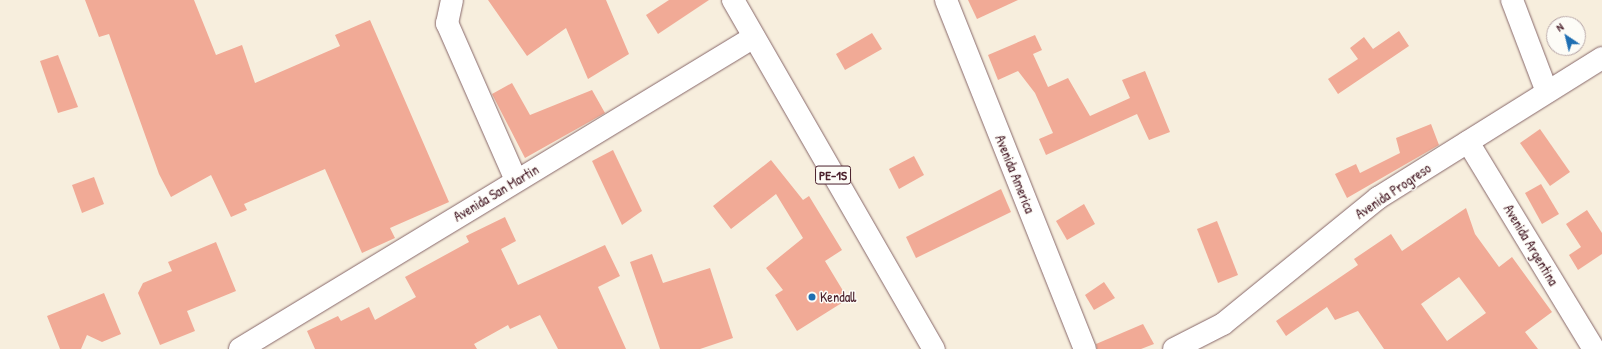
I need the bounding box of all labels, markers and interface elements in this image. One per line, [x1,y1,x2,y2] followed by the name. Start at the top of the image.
[1546,16,1586,56] north arrow
[1553,20,1566,34] text: N
[992,132,1038,216] street label: Avenida America
[1352,160,1434,222] street label: Avenida Progreso
[450,161,542,225] street label: Avenida San Martin
[815,164,851,186] road number: PE-1S
[1500,201,1562,289] street label: Avenida Argentina
[820,289,856,305] place label: Kendall
[807,292,817,302] marker: Kendall

